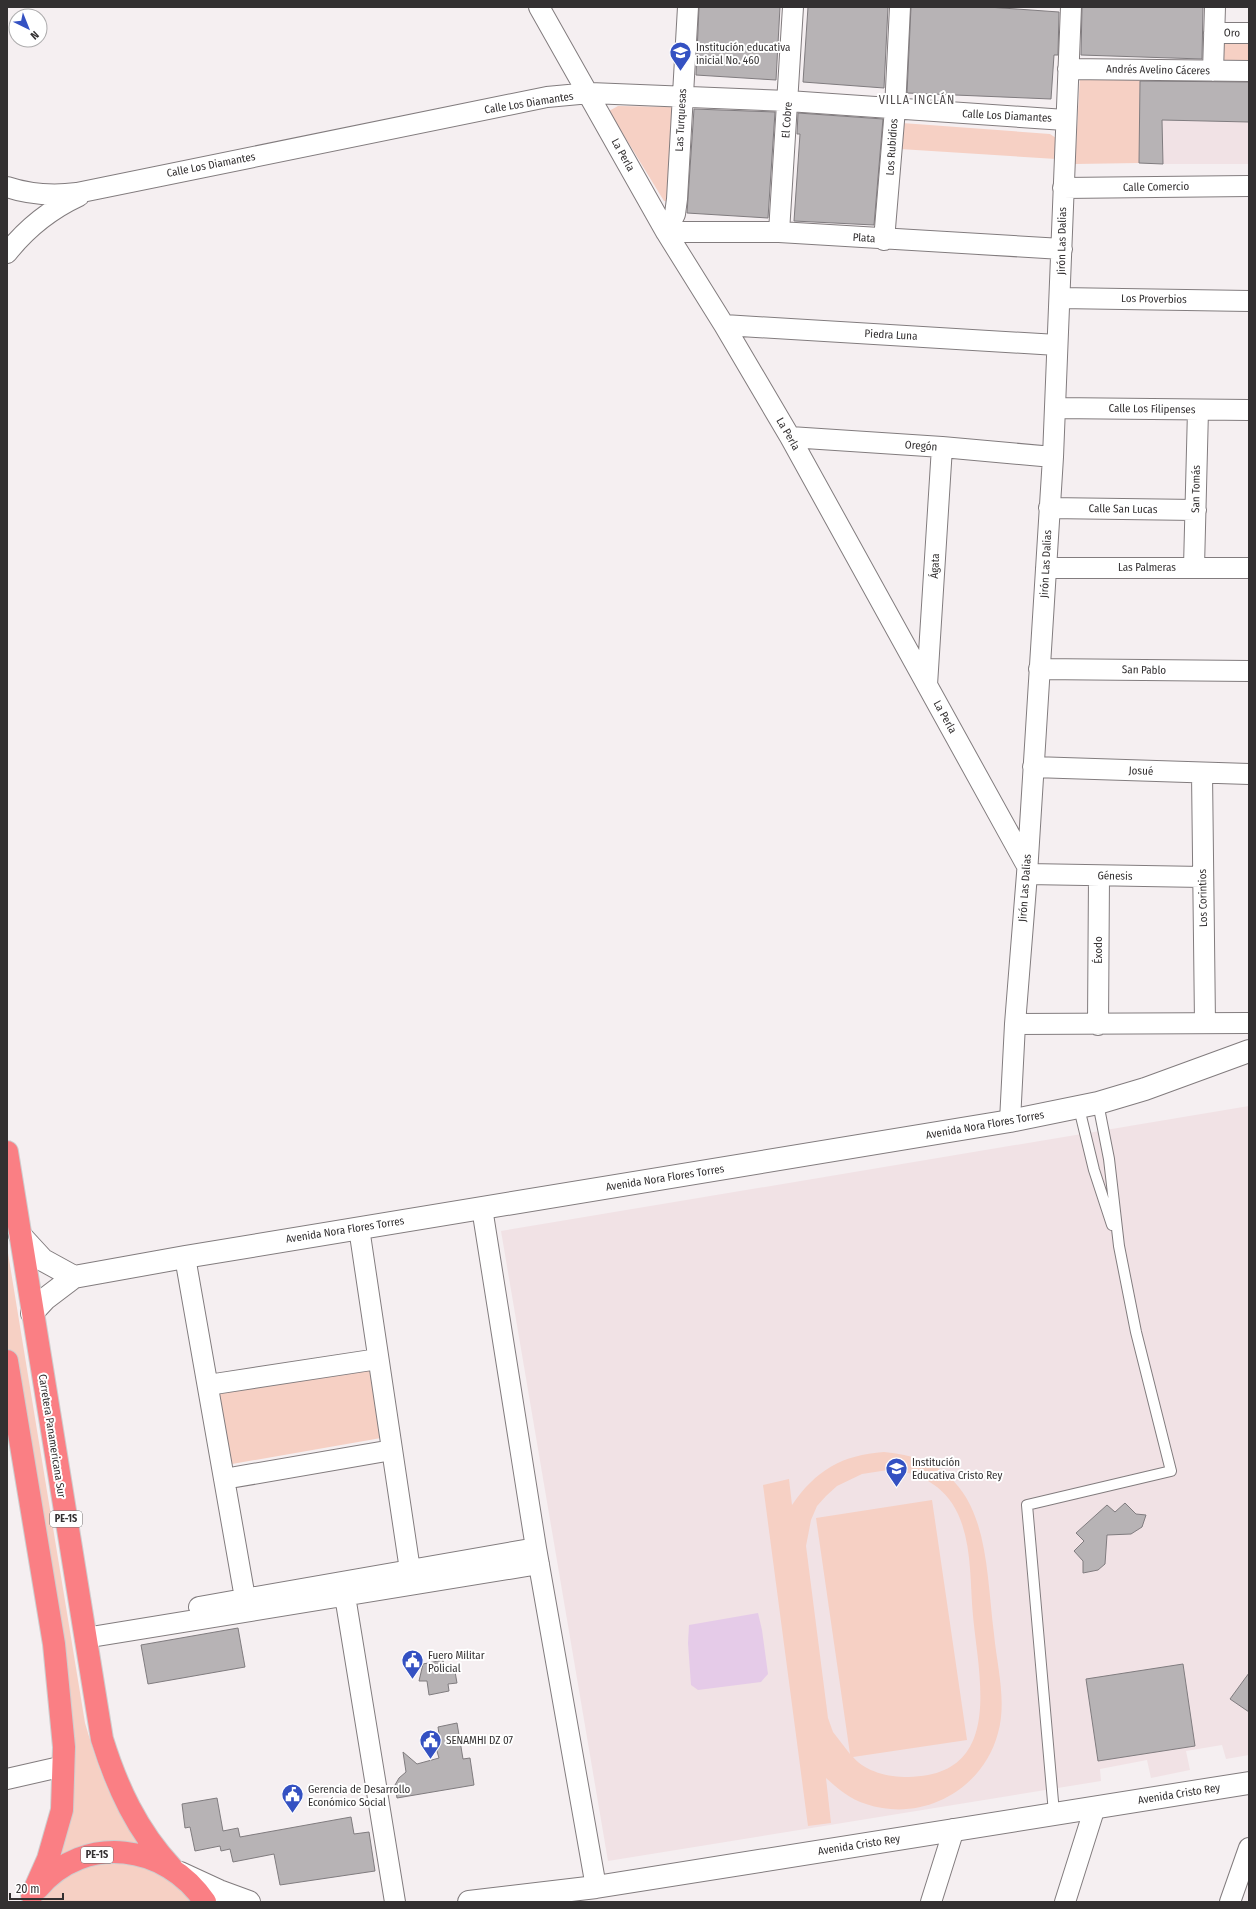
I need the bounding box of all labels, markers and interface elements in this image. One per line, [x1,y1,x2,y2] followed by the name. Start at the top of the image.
[8,8,48,48] north arrow
[1224,26,1240,40] street label: Oro
[28,28,41,42] text: N
[667,40,693,73] school or university icon: Institución educativa inicial No. 460
[696,41,790,67] place label: Institución educativa inicial No. 460
[1106,63,1210,77] street label: Andrés Avelino Cáceres
[673,88,689,152] street label: Las Turquesas
[484,89,575,116] street label: Calle Los Diamantes
[879,92,955,107] district label: VILLA INCLÁN
[779,101,795,139] street label: El Cobre
[962,107,1053,125] street label: Calle Los Diamantes
[884,118,901,176] street label: Los Rubidios
[609,136,637,174] street label: La Perla
[166,150,257,180] street label: Calle Los Diamantes
[1123,180,1190,194] street label: Calle Comercio
[1055,207,1069,275] street label: Jirón Las Dalias
[852,231,876,245] street label: Plata
[1121,292,1187,306] street label: Los Proverbios
[864,327,918,343] street label: Piedra Luna
[1108,402,1196,416] street label: Calle Los Filipenses
[773,415,803,453] street label: La Perla
[904,438,938,454] street label: Oregón
[1189,465,1203,513] street label: San Tomás
[1088,502,1158,516] street label: Calle San Lucas
[1038,529,1054,598] street label: Jirón Las Dalias
[927,553,942,579] street label: Ágata
[1118,561,1176,574] street label: Las Palmeras
[1122,663,1166,677] street label: San Pablo
[931,698,959,736] street label: La Perla
[1128,764,1154,778] street label: Josué
[1016,853,1034,922] street label: Jirón Las Dalias
[1097,869,1133,883] street label: Génesis
[1196,869,1210,927] street label: Los Corintios
[1091,936,1105,964] street label: Éxodo
[925,1108,1045,1142] street label: Avenida Nora Flores Torres
[605,1162,725,1194] street label: Avenida Nora Flores Torres
[285,1214,405,1246] street label: Avenida Nora Flores Torres
[36,1373,68,1499] street label: Carretera Panamericana Sur
[884,1455,910,1488] school or university icon: Institución Educativa Cristo Rey
[912,1456,1002,1482] place label: Institución Educativa Cristo Rey
[50,1511,82,1527] road number: PE-1S
[399,1648,425,1681] public building icon: Fuero Militar Policial
[428,1649,485,1675] place label: Fuero Militar Policial
[417,1727,443,1760] public building icon: SENAMHI DZ 07
[446,1734,513,1747] place label: SENAMHI DZ 07
[1137,1781,1221,1807] street label: Avenida Cristo Rey
[280,1782,306,1815] public building icon: Gerencia de Desarrollo Económico Social
[308,1783,411,1809] place label: Gerencia de Desarrollo Económico Social
[817,1832,901,1858] street label: Avenida Cristo Rey
[81,1847,113,1863] road number: PE-1S
[10,1875,63,1901] scale bar
[16,1882,40,1896] text: 20 m

